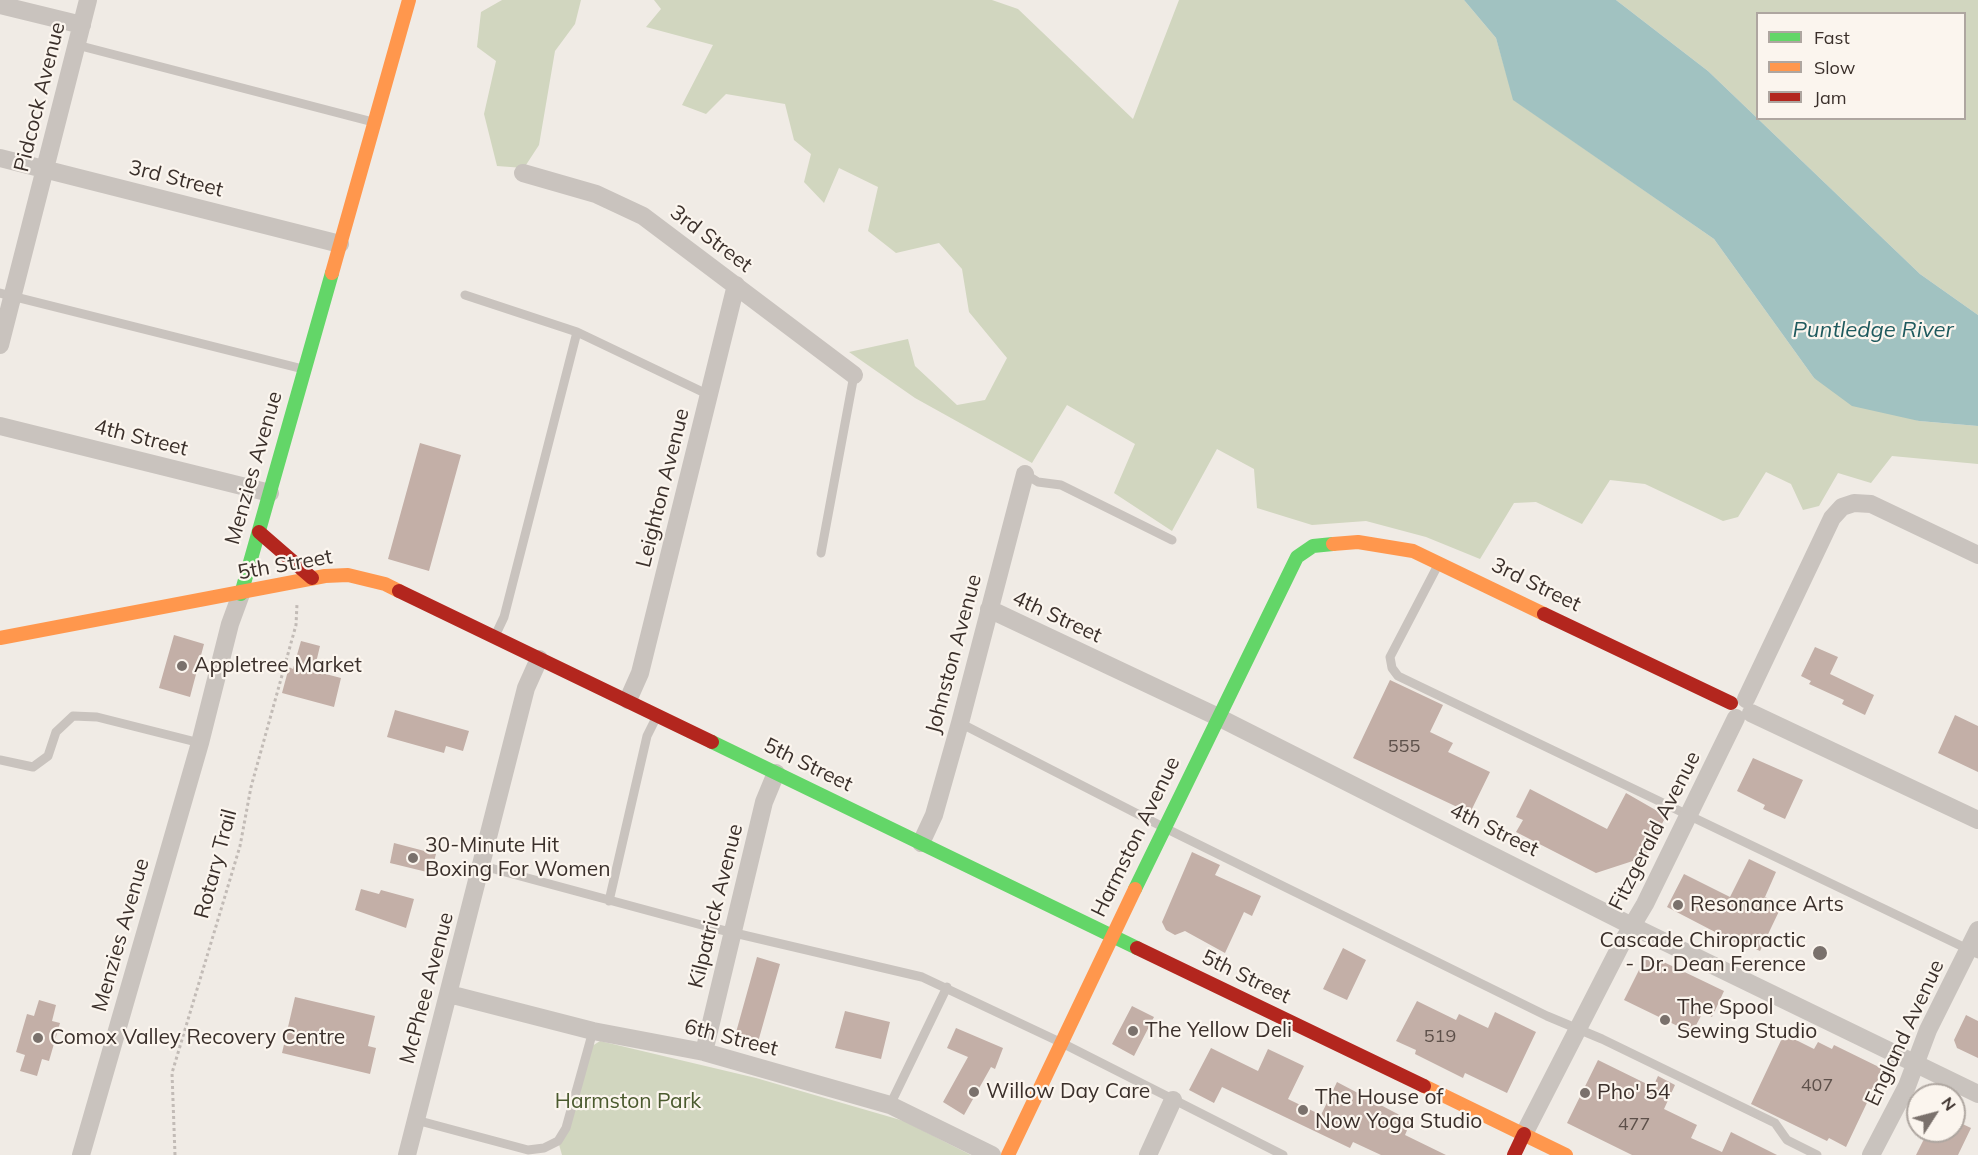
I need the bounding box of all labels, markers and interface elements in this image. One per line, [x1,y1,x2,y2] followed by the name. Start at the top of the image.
[1756,12,1966,120] legend
[9,20,71,174] street label: Pidcock Avenue
[1814,26,1850,49] text: Fast
[1814,56,1855,79] text: Slow
[1814,86,1847,109] text: Jam
[126,155,226,203] street label: 3rd Street
[665,200,757,278] street label: 3rd Street
[1793,317,1953,343] water label: Puntledge River
[220,389,288,547] street label: Menzies Avenue
[631,406,695,570] street label: Leighton Avenue
[91,414,191,462] street label: 4th Street
[236,544,334,586] street label: 5th Street
[1487,553,1585,617] street label: 3rd Street
[921,572,987,736] street label: Johnston Avenue
[1008,585,1106,649] street label: 4th Street
[194,653,362,679] place label: Appletree Market
[175,659,189,673] marker: Appletree Market
[759,733,857,797] street label: 5th Street
[1388,736,1420,758] house number: 555
[1604,747,1706,915] street label: Fitzgerald Avenue
[1086,753,1186,921] street label: Harmston Avenue
[1445,798,1543,862] street label: 4th Street
[189,807,243,921] street label: Rotary Trail
[683,821,749,991] street label: Kilpatrick Avenue
[425,833,610,883] place label: 30-Minute Hit Boxing For Women
[406,851,420,865] marker: 30-Minute Hit Boxing For Women
[87,856,155,1014] street label: Menzies Avenue
[1690,892,1844,918] place label: Resonance Arts
[1671,898,1685,912] marker: Resonance Arts
[395,909,459,1067] street label: McPhee Avenue
[1600,928,1806,978] place label: Cascade Chiropractic - Dr. Dean Ference
[1811,944,1829,962] marker: Cascade Chiropractic - Dr. Dean Ference
[1197,945,1295,1009] street label: 5th Street
[1860,956,1950,1110] street label: England Avenue
[1677,995,1817,1045] place label: The Spool Sewing Studio
[1658,1013,1672,1027] marker: The Spool Sewing Studio
[681,1014,781,1062] street label: 6th Street
[1145,1018,1292,1044] place label: The Yellow Deli
[1126,1024,1140,1038] marker: The Yellow Deli
[50,1025,345,1051] place label: Comox Valley Recovery Centre
[1424,1026,1456,1048] house number: 519
[31,1031,45,1045] marker: Comox Valley Recovery Centre
[1801,1075,1833,1097] house number: 407
[986,1079,1150,1105] place label: Willow Day Care
[1597,1080,1670,1106] place label: Pho' 54
[1906,1083,1966,1143] north arrow
[967,1085,981,1099] marker: Willow Day Care
[1315,1085,1482,1135] place label: The House of Now Yoga Studio
[1578,1086,1592,1100] marker: Pho' 54
[555,1089,701,1115] park label: Harmston Park
[1937,1093,1961,1114] text: N
[1296,1103,1310,1117] marker: The House of Now Yoga Studio
[1618,1114,1650,1136] house number: 477

